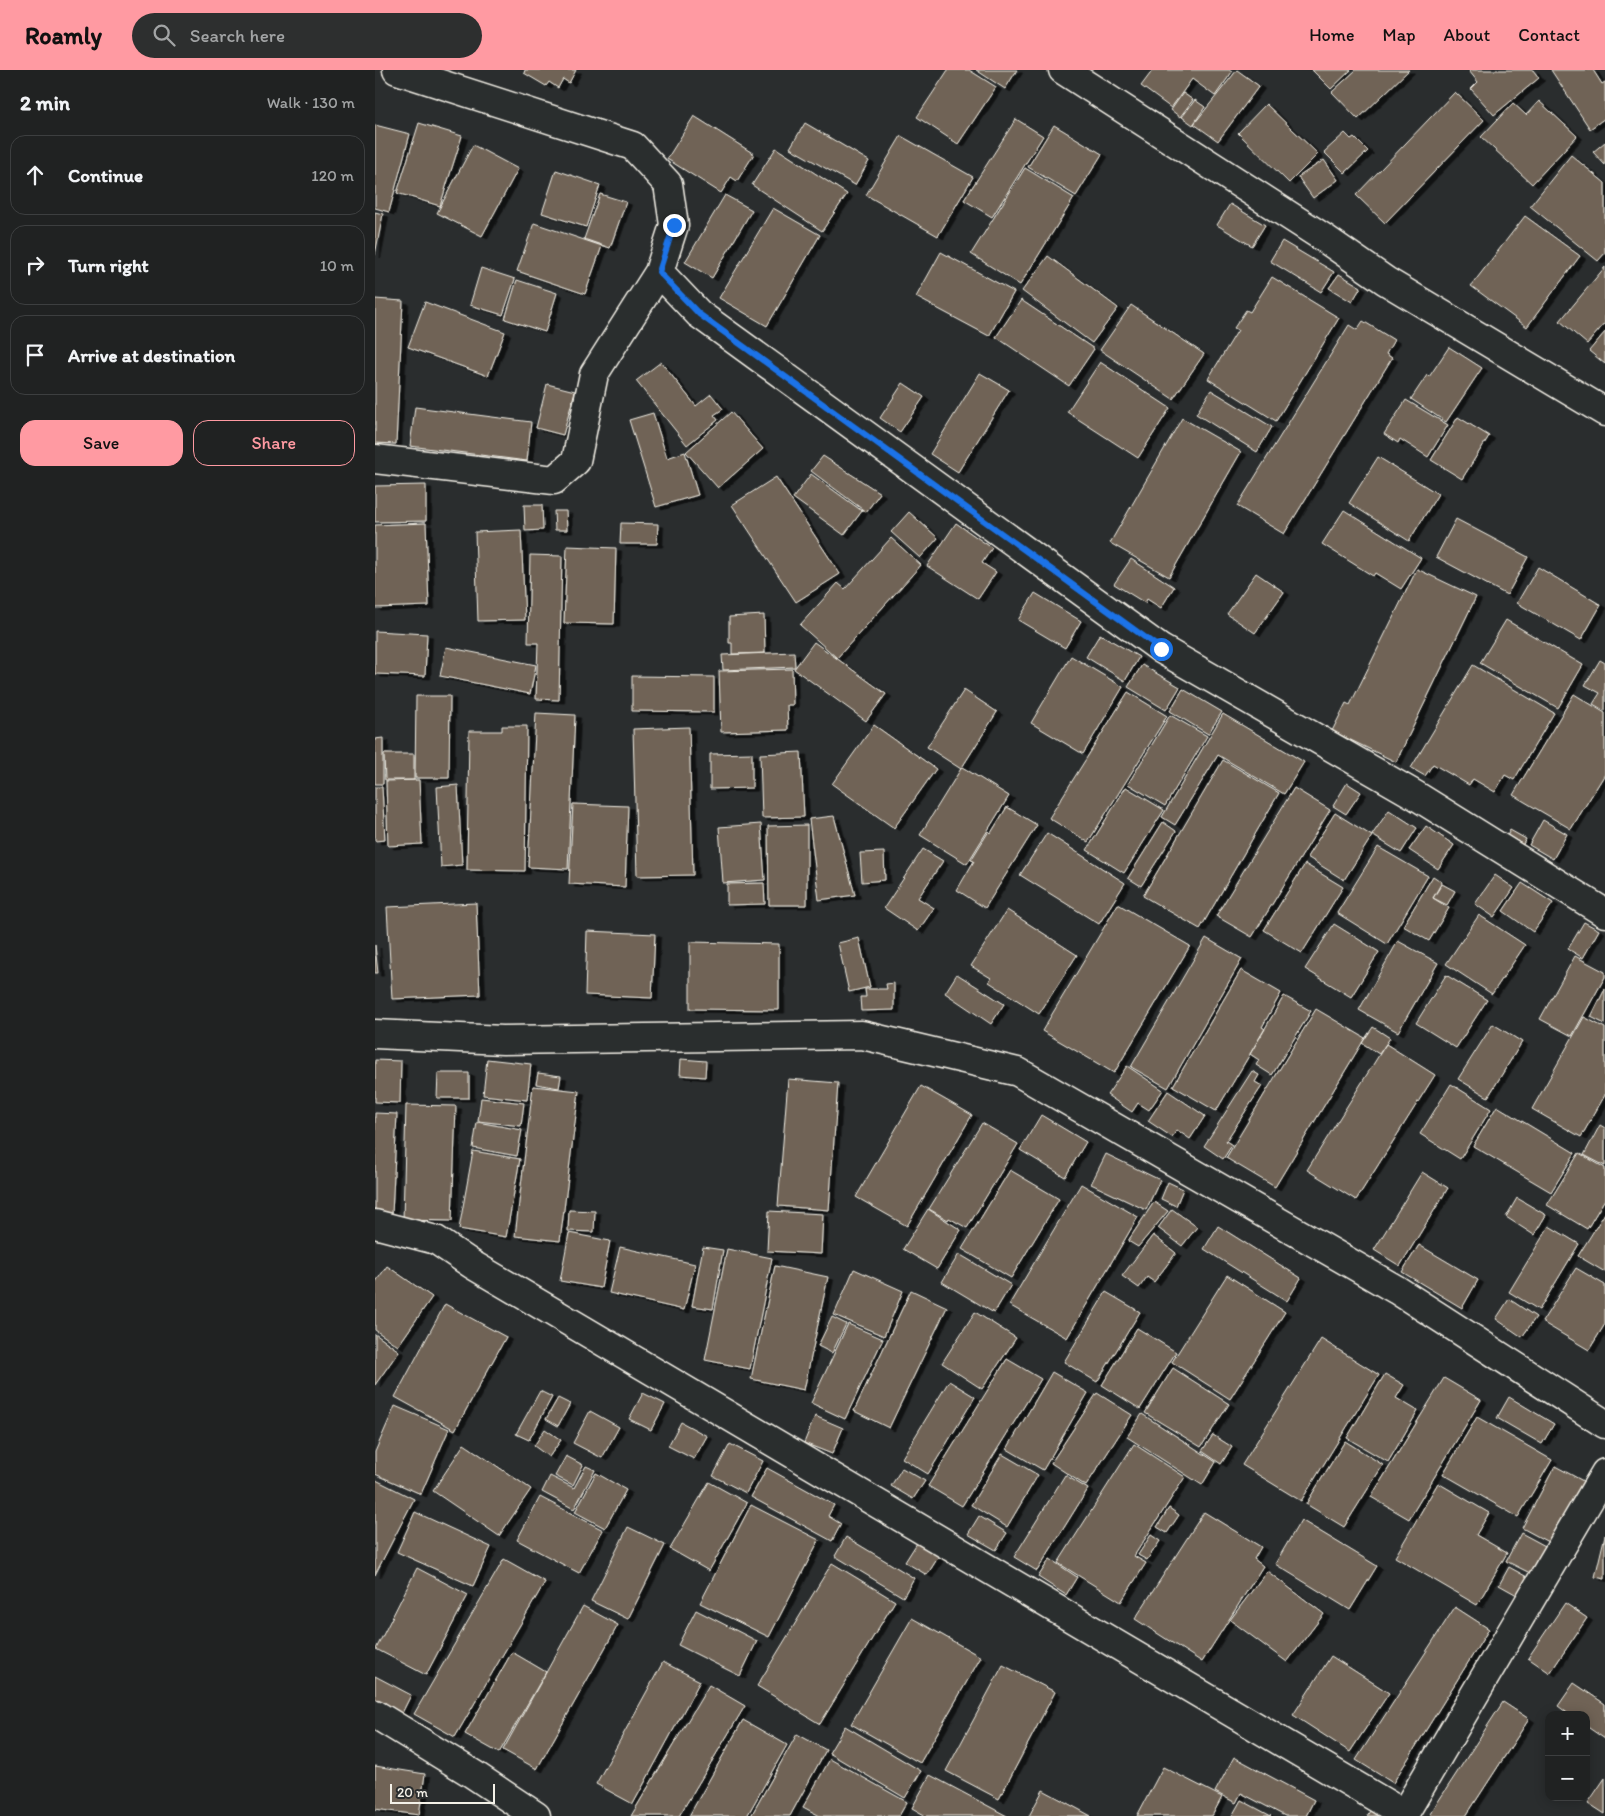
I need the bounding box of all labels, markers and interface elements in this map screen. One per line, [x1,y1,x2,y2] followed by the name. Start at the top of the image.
[132,13,482,58] search box
[25,21,102,50] text: Roamly
[150,21,178,49] icon: search
[190,24,285,47] text: Search here
[1309,24,1355,46] text: Home
[1383,24,1416,46] text: Map
[1444,24,1490,46] text: About
[1518,24,1580,46] text: Contact
[20,90,70,115] text: 2 min
[267,93,355,112] text: Walk · 130 m
[21,161,49,189] icon: ahead
[68,164,143,187] text: Continue
[311,166,354,185] text: 120 m
[663,214,686,237] route end
[21,251,49,279] icon: right
[68,254,149,277] text: Turn right
[320,256,354,275] text: 10 m
[21,341,49,369] icon: arrive
[68,344,235,367] text: Arrive at destination
[20,420,183,466] button: Save
[193,420,355,466] button: Share
[1150,638,1173,661] route start
[1545,1711,1590,1801] map controls
[1545,1711,1590,1756] button: +
[1545,1756,1590,1801] button: −
[390,1781,495,1804] scale bar
[397,1784,428,1801] text: 20 m

